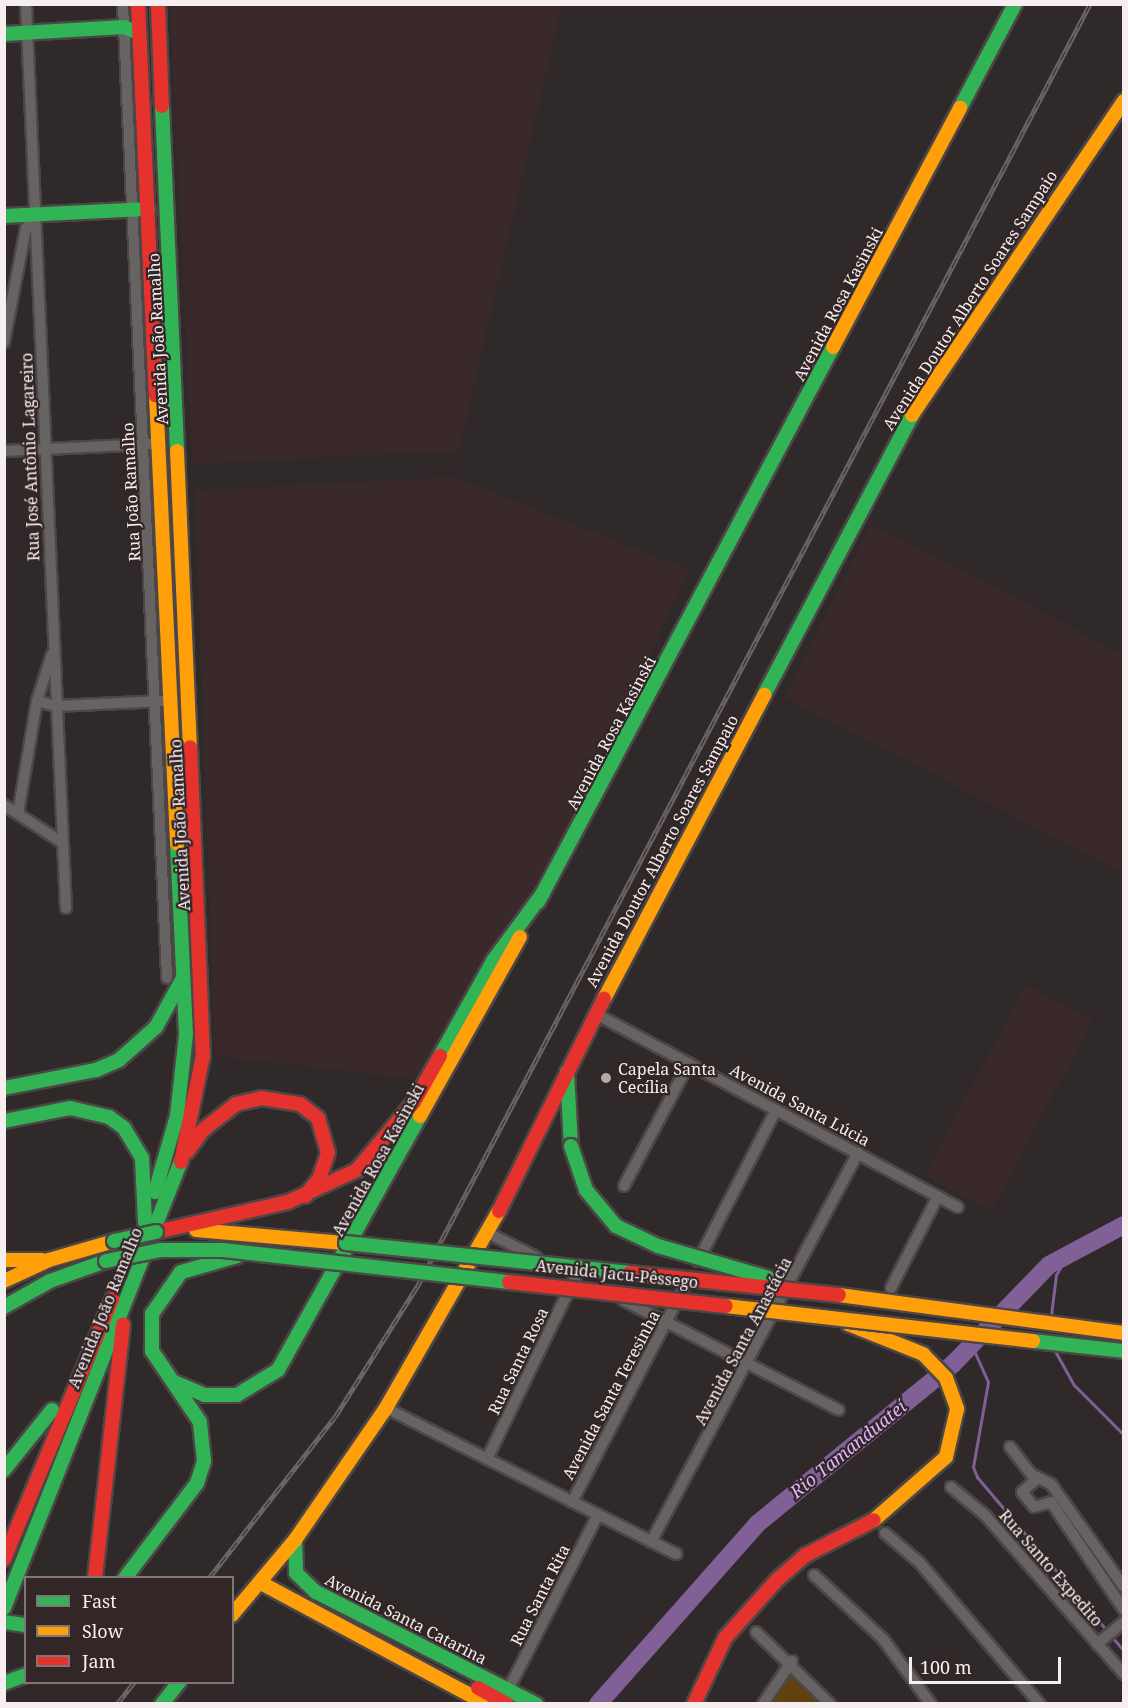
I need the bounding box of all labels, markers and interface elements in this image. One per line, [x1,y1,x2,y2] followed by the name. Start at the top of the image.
[879,167,1061,433] street label: Avenida Doutor Alberto Soares Sampaio
[789,224,887,384] street label: Avenida Rosa Kasinski
[144,253,172,425] street label: Avenida João Ramalho
[17,352,43,562] street label: Rua José Antônio Lagareiro
[118,422,144,562] street label: Rua João Ramalho
[562,653,660,813] street label: Avenida Rosa Kasinski
[582,712,742,990] street label: Avenida Doutor Alberto Soares Sampaio
[166,739,194,911] street label: Avenida João Ramalho
[618,1059,716,1097] place label: Capela Santa Cecília
[727,1060,873,1150] street label: Avenida Santa Lúcia
[599,1071,613,1085] marker: Capela Santa Cecília
[328,1080,428,1240] street label: Avenida Rosa Kasinski
[64,1225,146,1391] street label: Avenida João Ramalho
[690,1254,796,1428] street label: Avenida Santa Anastácia
[535,1256,699,1292] street label: Avenida Jacu-Pêssego
[484,1304,552,1418] street label: Rua Santa Rosa
[558,1307,664,1483] street label: Avenida Santa Teresinha
[786,1396,910,1502] water label: Rio Tamanduateí
[995,1506,1107,1630] street label: Rua Santo Expedito
[506,1541,574,1649] street label: Rua Santa Rita
[322,1570,490,1668] street label: Avenida Santa Catarina
[24,1576,234,1684] legend
[82,1589,117,1613] text: Fast
[82,1619,123,1643] text: Slow
[912,1645,1064,1683] scale bar
[82,1649,116,1673] text: Jam
[920,1655,972,1679] text: 100 m

